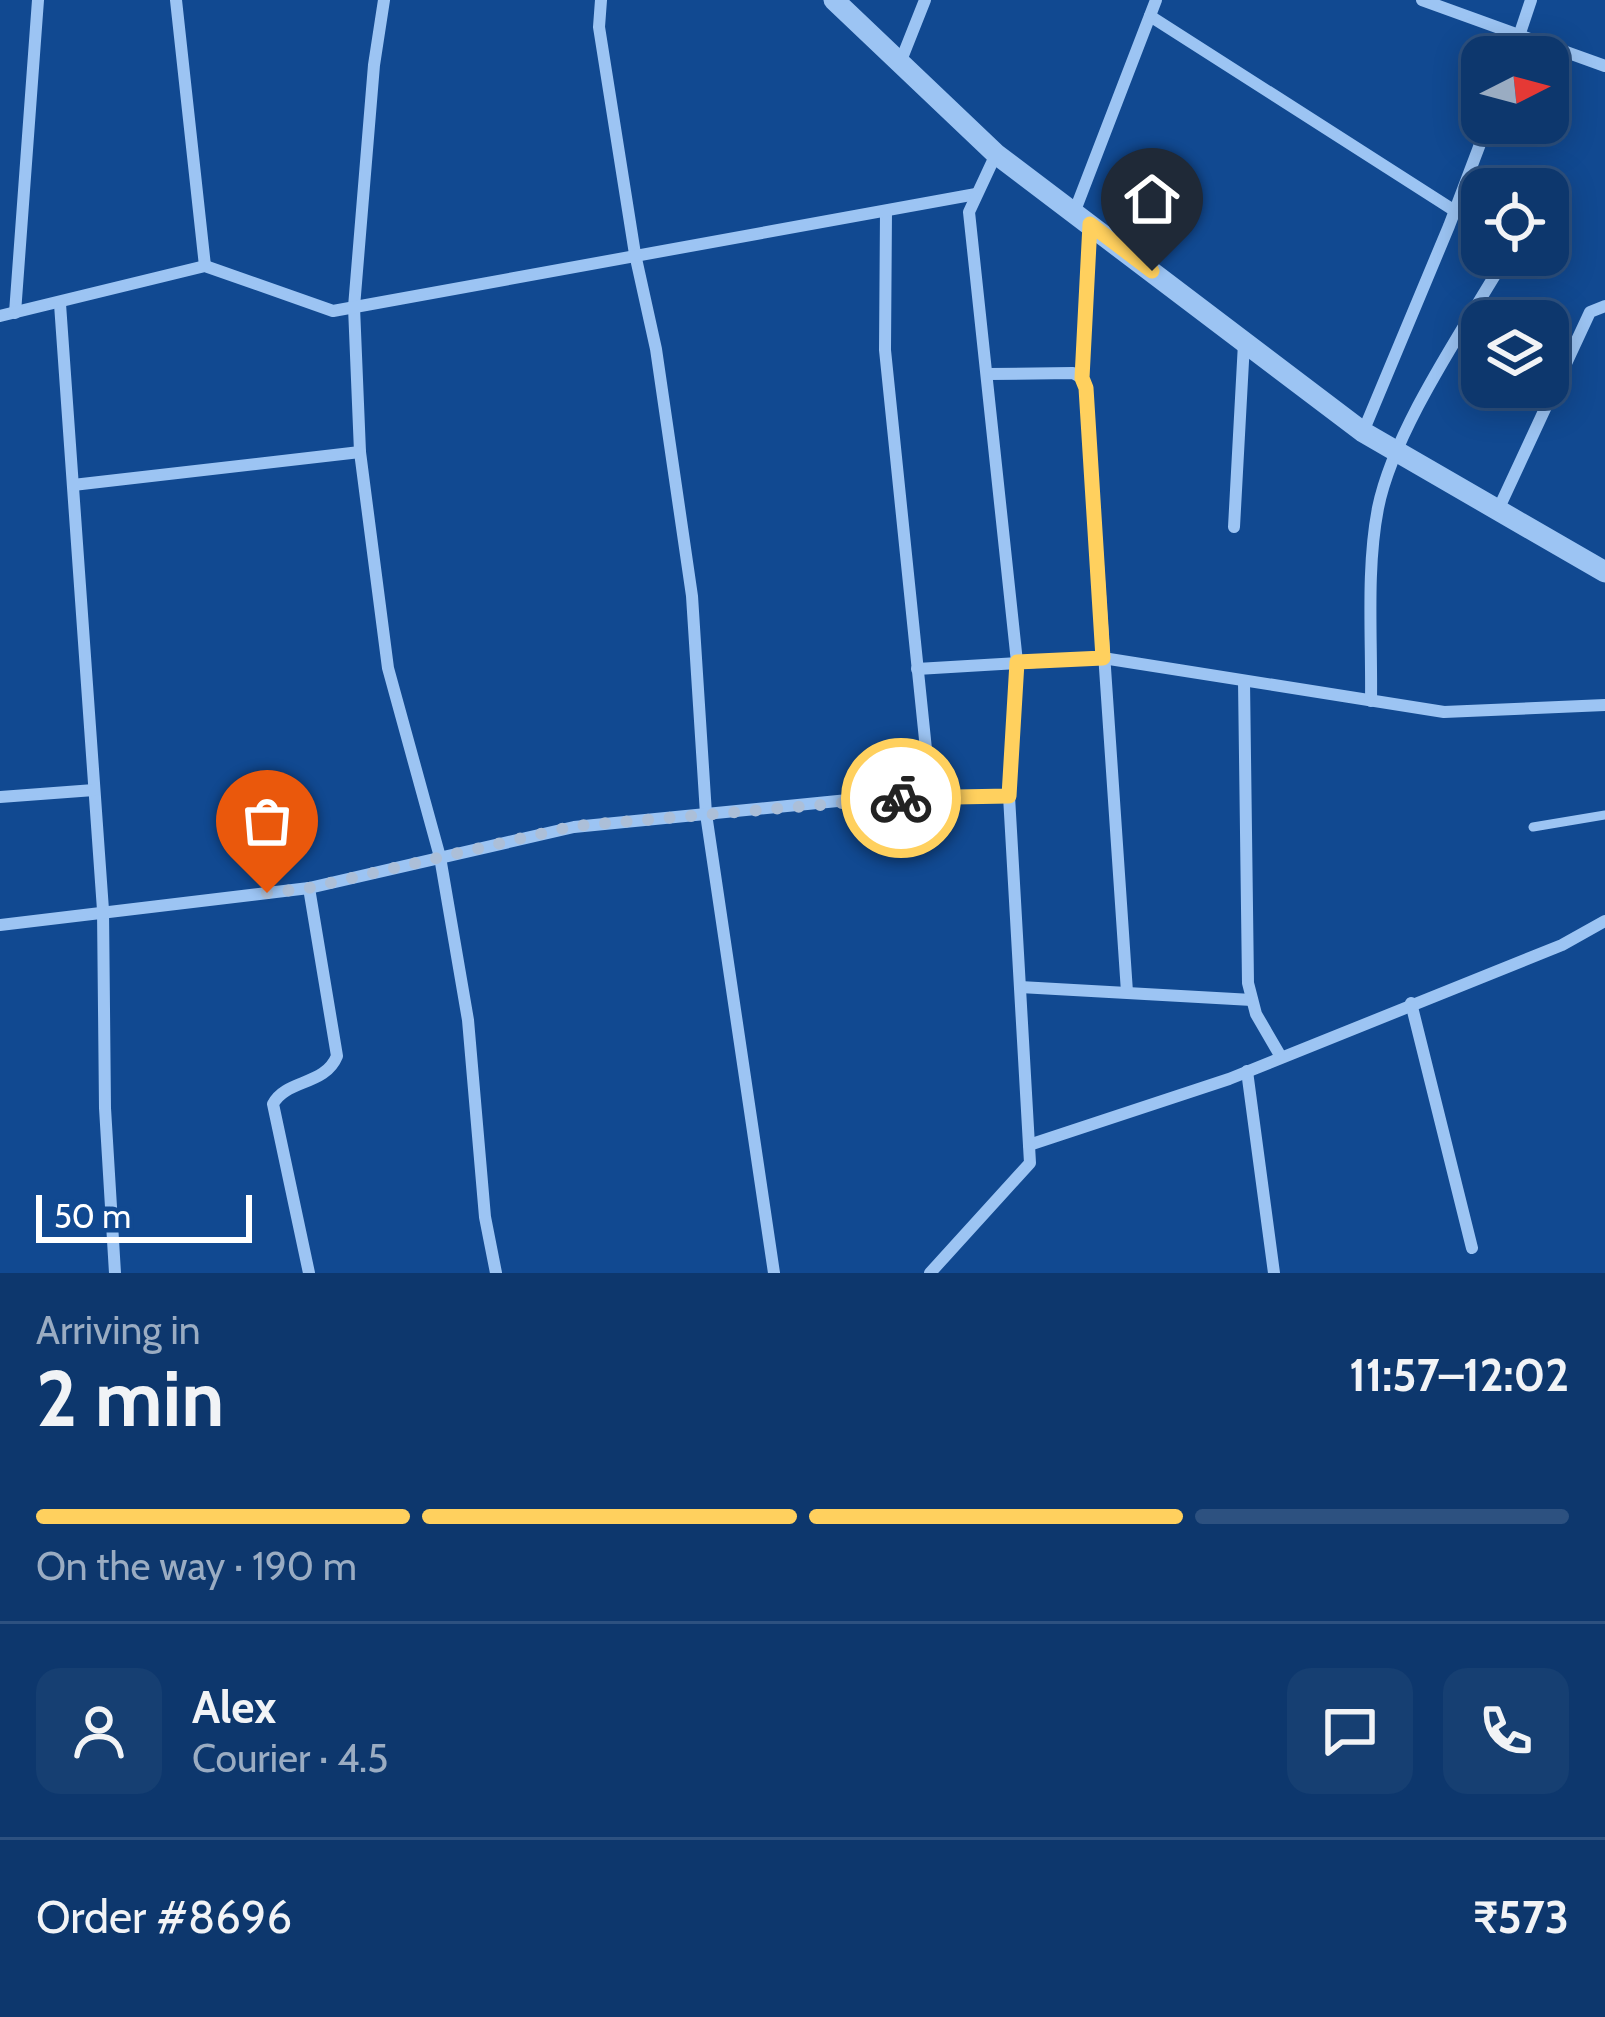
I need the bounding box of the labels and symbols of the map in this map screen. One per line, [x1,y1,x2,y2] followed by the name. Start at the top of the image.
[1461,36,1569,144] north arrow
[1101,148,1203,271] pin
[841,738,961,858] courier
[216,770,318,893] pin
[36,1189,252,1242] scale bar

